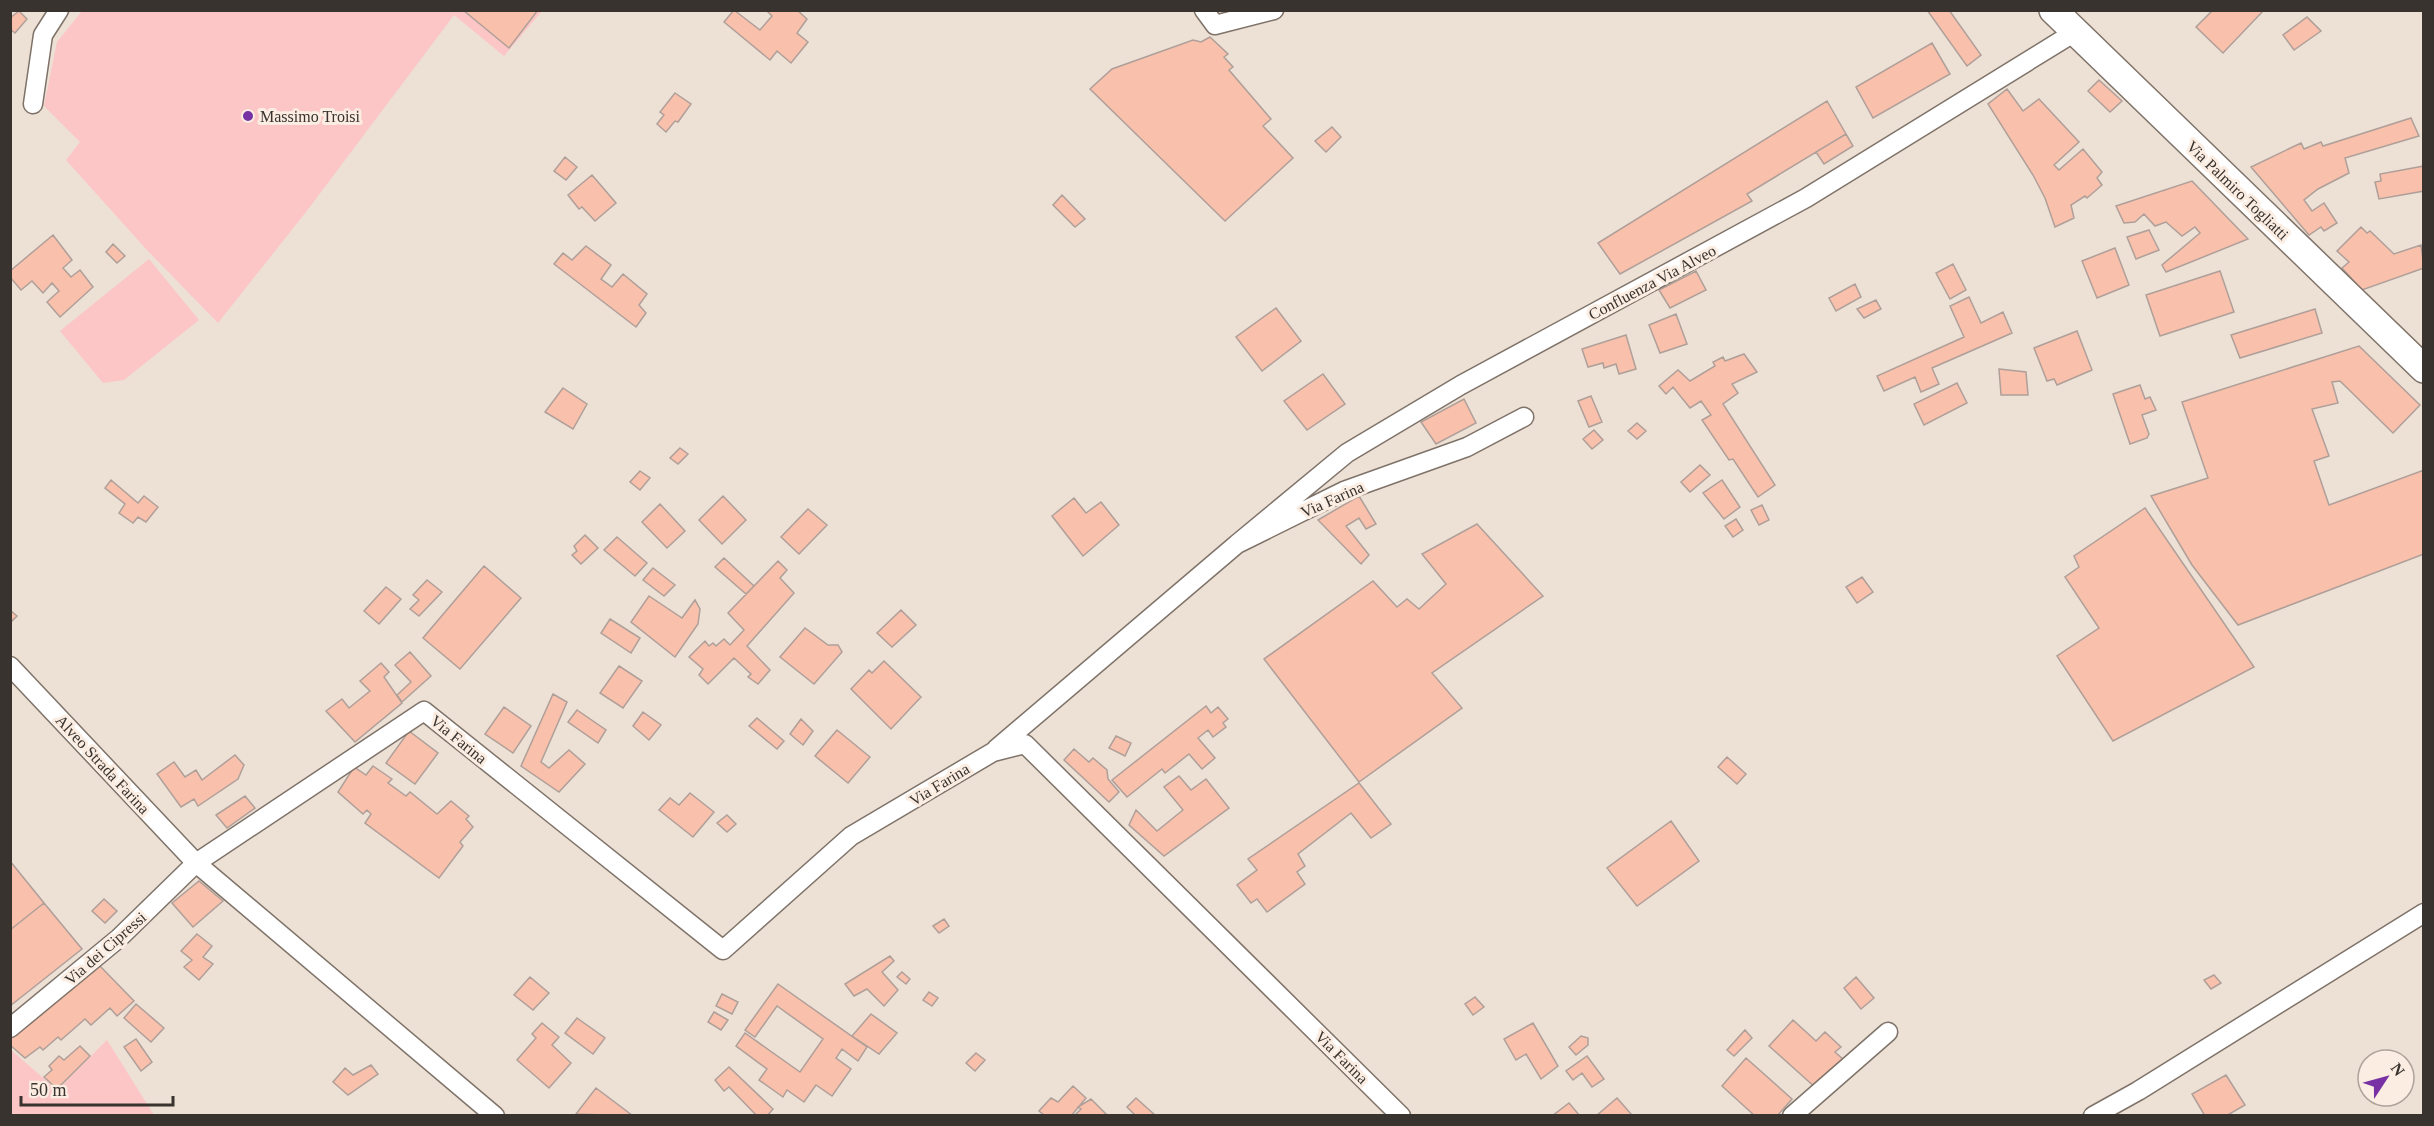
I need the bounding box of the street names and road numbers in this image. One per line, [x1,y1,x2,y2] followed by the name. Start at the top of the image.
[2183,138,2292,244] street label: Via Palmiro Togliatti
[1586,242,1719,323] street label: Confluenza Via Alveo
[1298,478,1366,521] street label: Via Farina
[52,711,153,817] street label: Alveo Strada Farina
[427,712,490,767] street label: Via Farina
[906,760,972,809] street label: Via Farina
[61,908,151,989] street label: Via dei Cipressi
[1312,1028,1371,1087] street label: Via Farina

